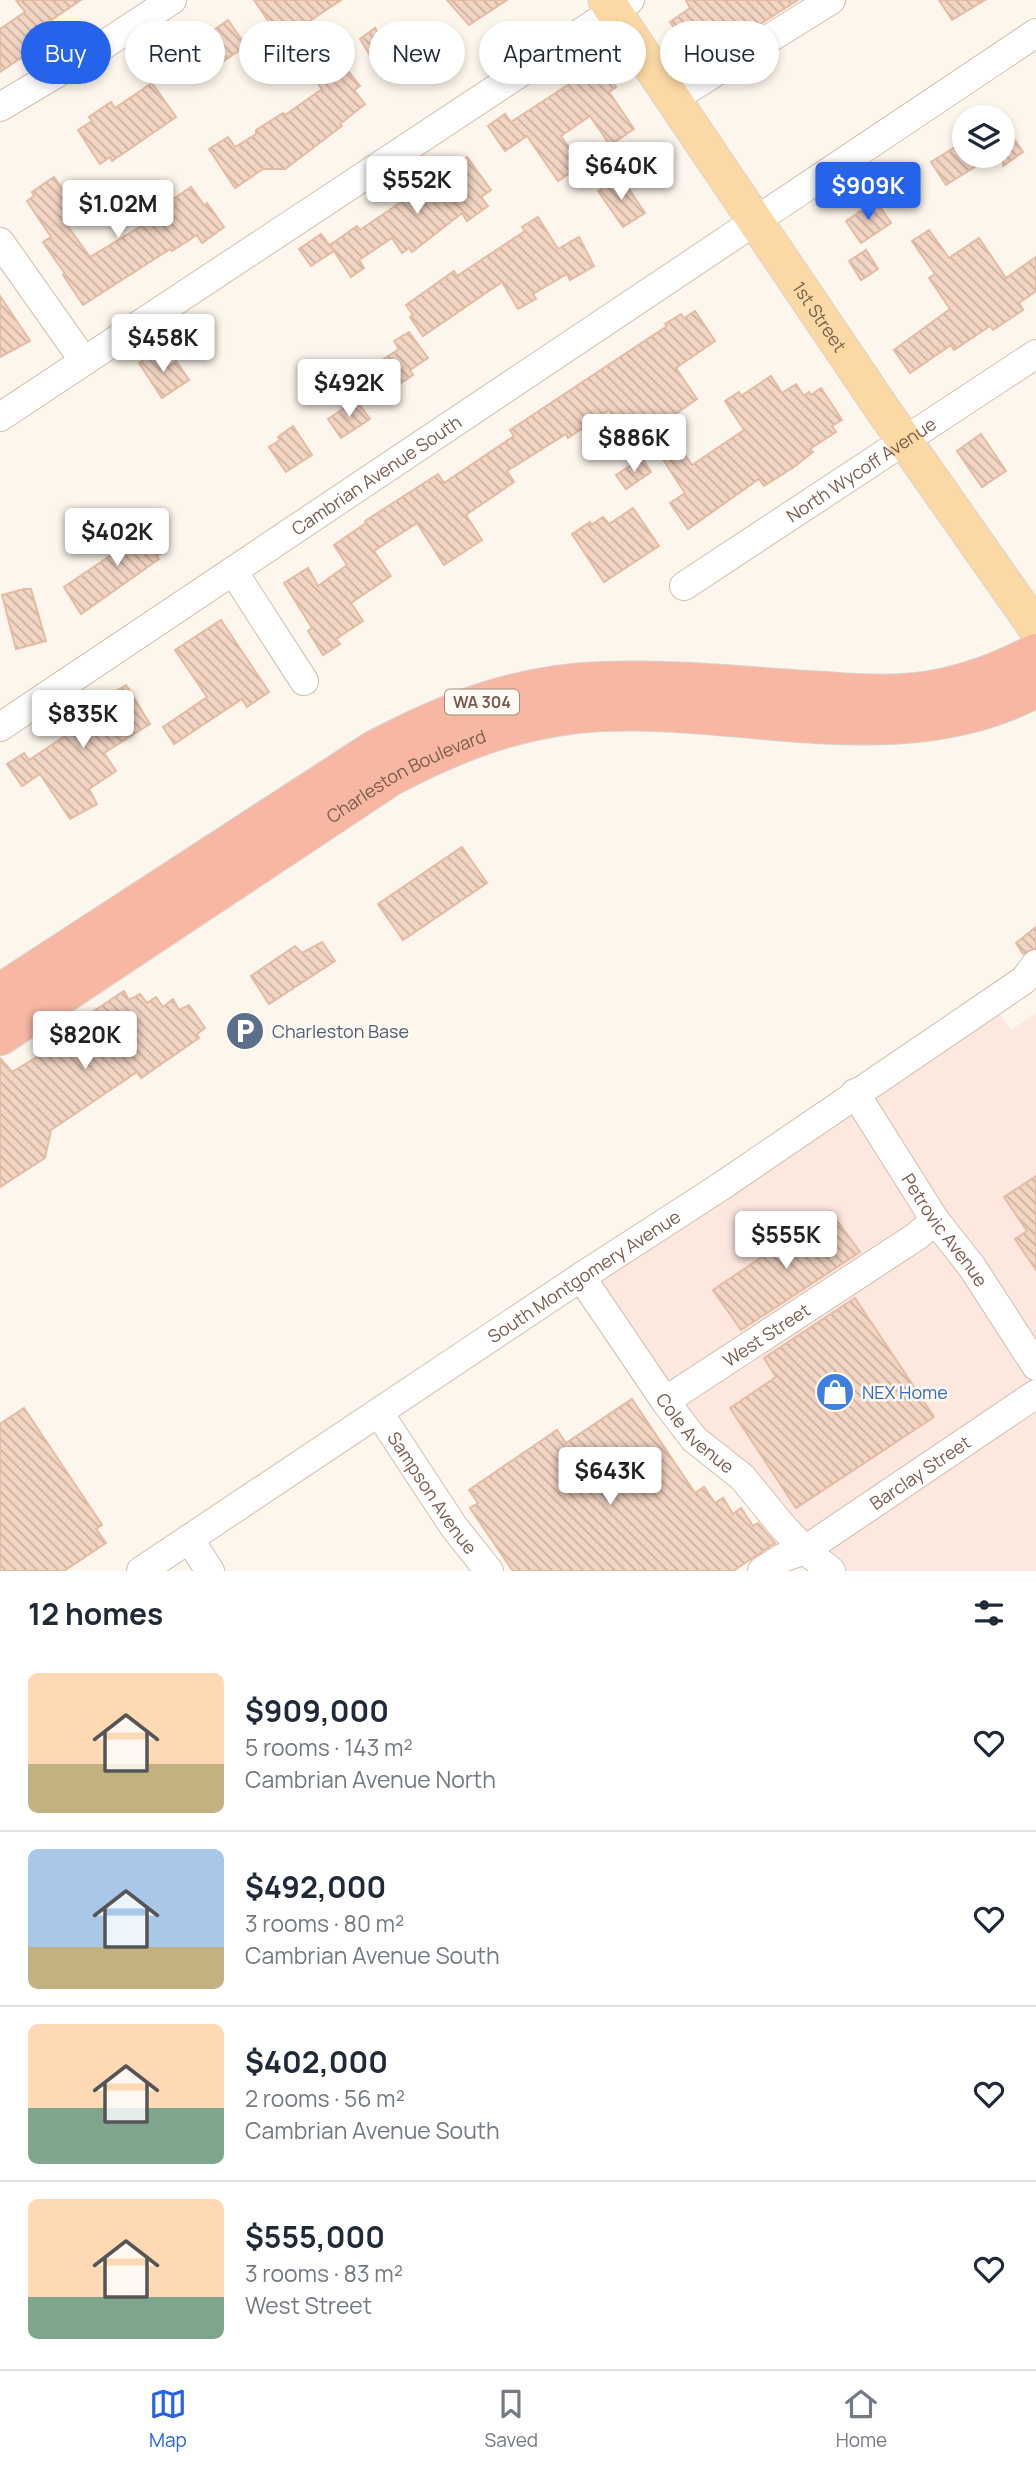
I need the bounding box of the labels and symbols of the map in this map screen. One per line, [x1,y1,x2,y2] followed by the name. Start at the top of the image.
[572,142,670,202] pin: $640K
[368,156,466,216] pin: $552K
[819,162,917,222] pin: $909K
[61,180,175,240] pin: $1.02M
[787,277,852,356] street label: 1st Street
[114,314,212,374] pin: $458K
[300,360,398,419] pin: $492K
[287,409,466,540] street label: Cambrian Avenue South
[782,411,941,527] street label: North Wycoff Avenue
[585,414,683,474] pin: $886K
[68,508,166,568] pin: $402K
[34,690,132,750] pin: $835K
[445,690,519,715] road number: WA 304
[321,724,489,828] street label: Charleston Boulevard
[224,1010,266,1052] parking icon: Charleston Base
[36,1012,134,1071] pin: $820K
[272,1019,409,1043] place label: Charleston Base
[897,1169,993,1291] street label: Petrovic Avenue
[483,1204,685,1348] street label: South Montgomery Avenue
[737,1212,835,1271] pin: $555K
[718,1297,814,1372] street label: West Street
[814,1371,856,1413] shop icon: NEX Home
[862,1380,948,1404] place label: NEX Home
[651,1388,739,1478] street label: Cole Avenue
[382,1427,483,1559] street label: Sampson Avenue
[865,1430,975,1515] street label: Barclay Street
[561,1448,659,1507] pin: $643K

